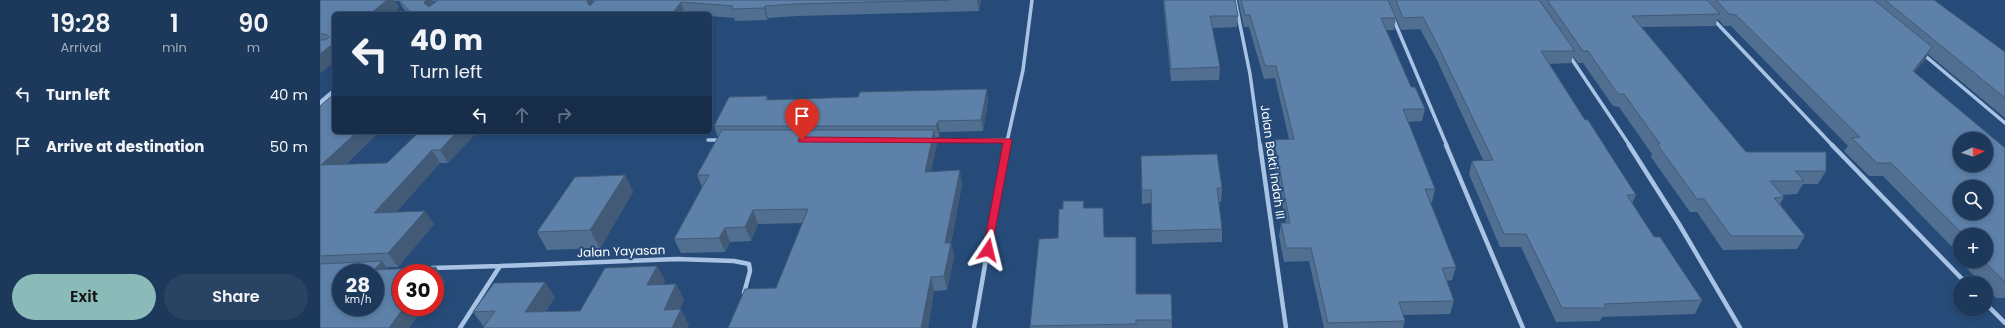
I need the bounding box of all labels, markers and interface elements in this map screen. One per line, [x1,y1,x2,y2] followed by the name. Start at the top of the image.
[51,7,111,40] text: 19:28
[170,7,179,40] text: 1
[238,7,269,40] text: 90
[410,21,483,60] text: 40 m
[344,28,396,80] icon: left
[60,38,101,57] text: Arrival
[162,38,187,57] text: min
[247,38,260,57] text: m
[410,59,482,84] text: Turn left
[12,83,34,105] icon: left
[46,84,110,105] text: Turn left
[270,84,308,105] text: 40 m
[785,99,819,140] pin
[469,104,491,126] icon: left
[511,104,533,126] icon: ahead
[553,104,575,126] icon: right
[1257,104,1289,220] street label: Jalan Bakti Indah III
[791,105,813,127] icon: arrive
[1953,132,1993,172] north arrow
[1953,132,1993,316] map controls
[12,135,34,157] icon: arrive
[46,136,204,157] text: Arrive at destination
[270,136,308,157] text: 50 m
[1953,180,1993,220] button: search
[1953,228,1993,268] button: +
[967,229,1009,271] position arrow
[576,241,666,261] street label: Jalan Yayasan
[392,264,444,316] speed limit sign: 30
[346,271,370,299] text: 28
[12,274,156,320] button: Exit
[164,274,308,320] button: Share
[1953,276,1993,316] button: −
[345,292,371,307] text: km/h

